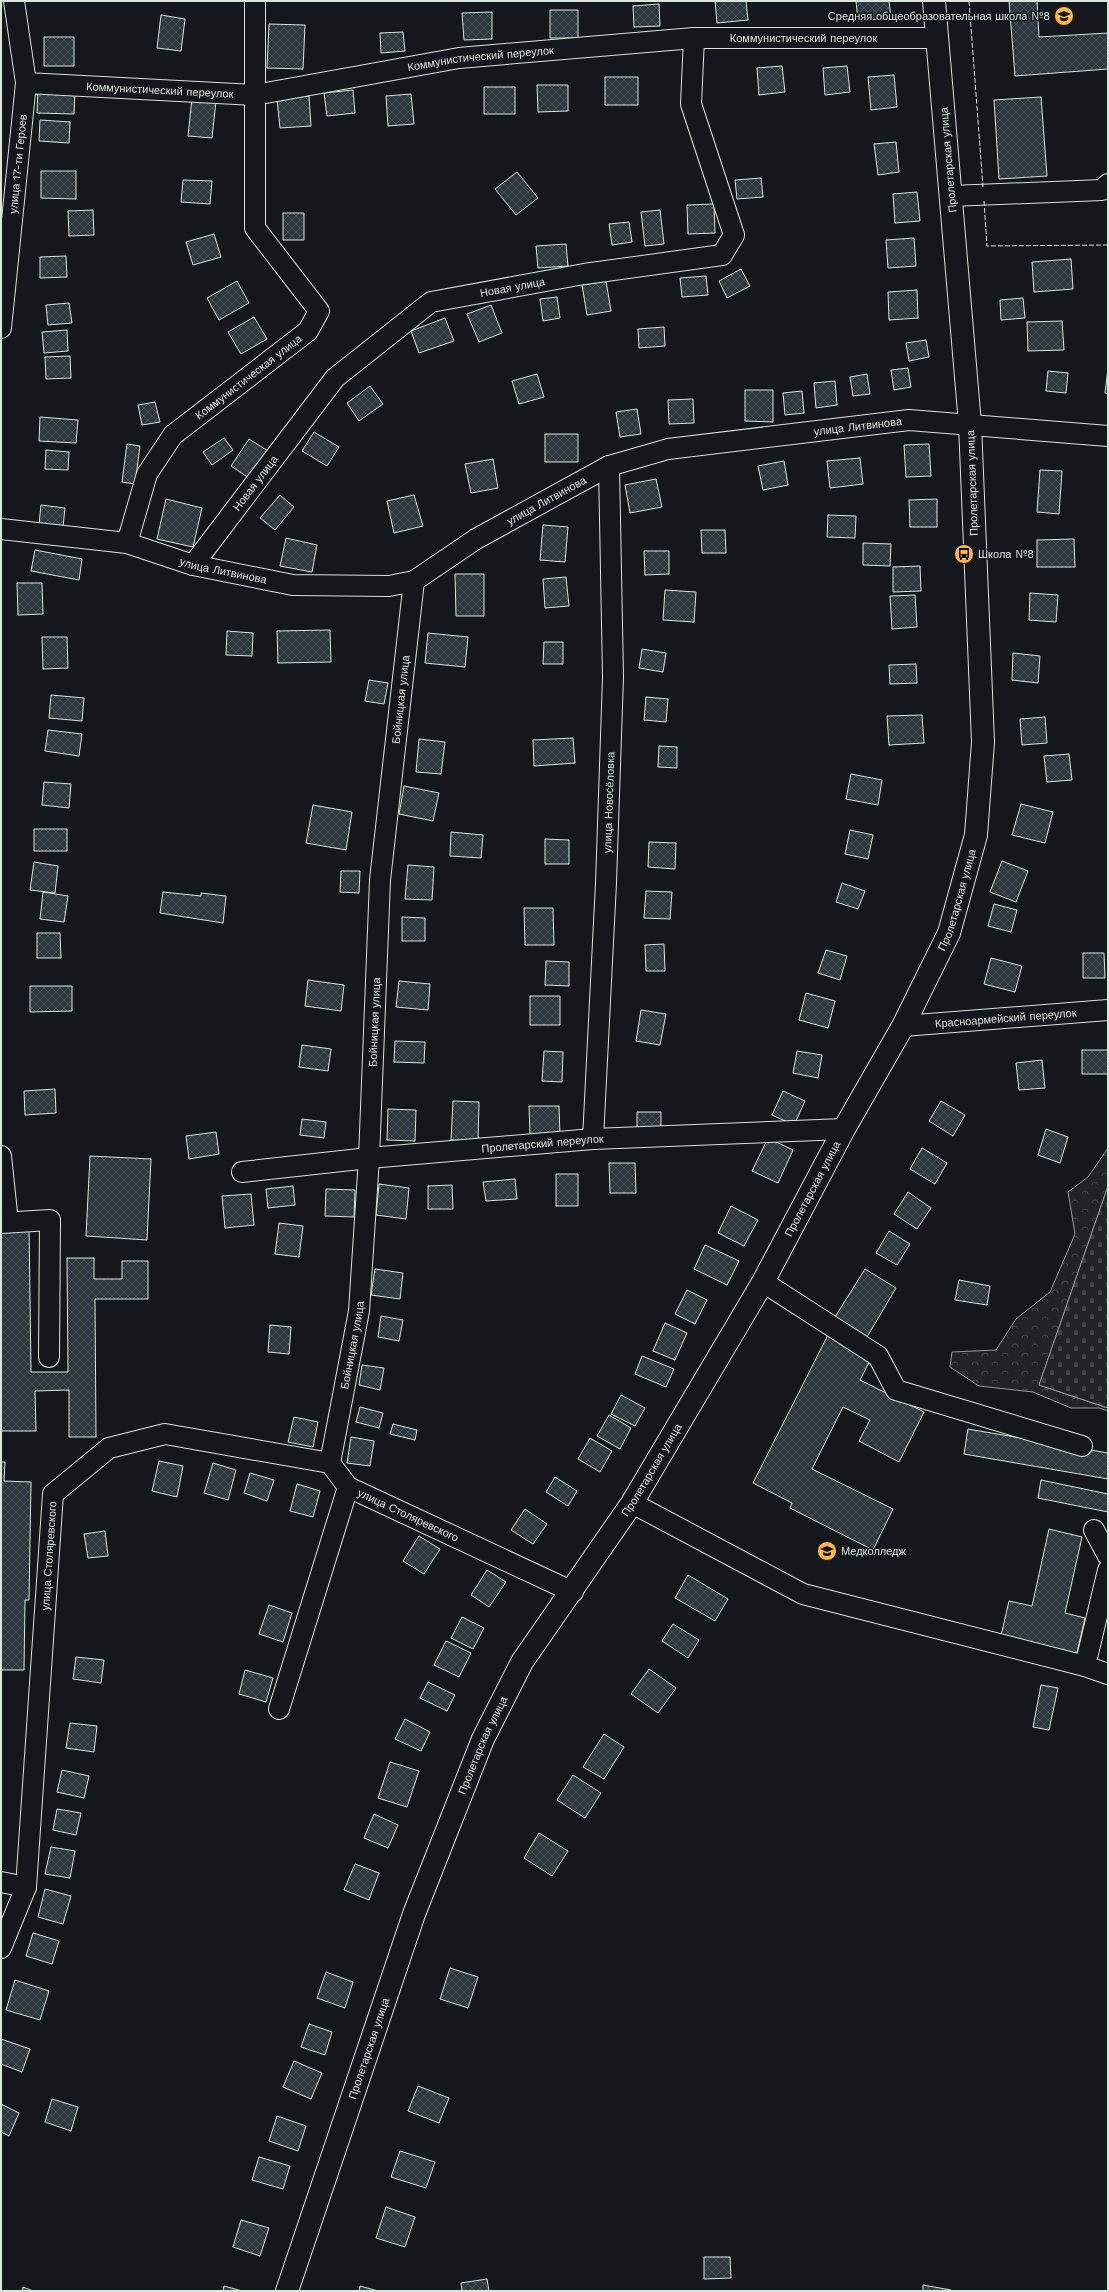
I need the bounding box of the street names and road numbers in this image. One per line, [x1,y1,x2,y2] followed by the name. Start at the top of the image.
[730,32,877,45] street label: Коммунистический переулок
[406,44,555,74] street label: Коммунистический переулок
[86,80,234,101] street label: Коммунистический переулок
[937,106,960,213] street label: Пролетарская улица
[7,113,30,214] street label: улица 17-ти Героев
[479,275,547,300] street label: Новая улица
[193,332,305,422] street label: Коммунистическая улица
[813,415,903,438] street label: улица Литвинова
[964,429,981,536] street label: Пролетарская улица
[231,452,281,513] street label: Новая улица
[505,473,589,528] street label: улица Литвинова
[178,555,268,587] street label: улица Литвинова
[390,654,413,745] street label: Бойницкая улица
[601,751,617,853] street label: улица Новосёловка
[935,847,979,953] street label: Пролетарская улица
[367,976,383,1067] street label: Бойницкая улица
[935,1006,1077,1030] street label: Красноармейский переулок
[481,1133,604,1155] street label: Пролетарский переулок
[782,1138,844,1239] street label: Пролетарская улица
[338,1300,367,1390] street label: Бойницкая улица
[619,1421,685,1519] street label: Пролетарская улица
[356,1486,460,1545] street label: улица Столяревского
[39,1501,60,1611] street label: улица Столяревского
[456,1694,511,1796] street label: Пролетарская улица
[346,1995,393,2101] street label: Пролетарская улица

